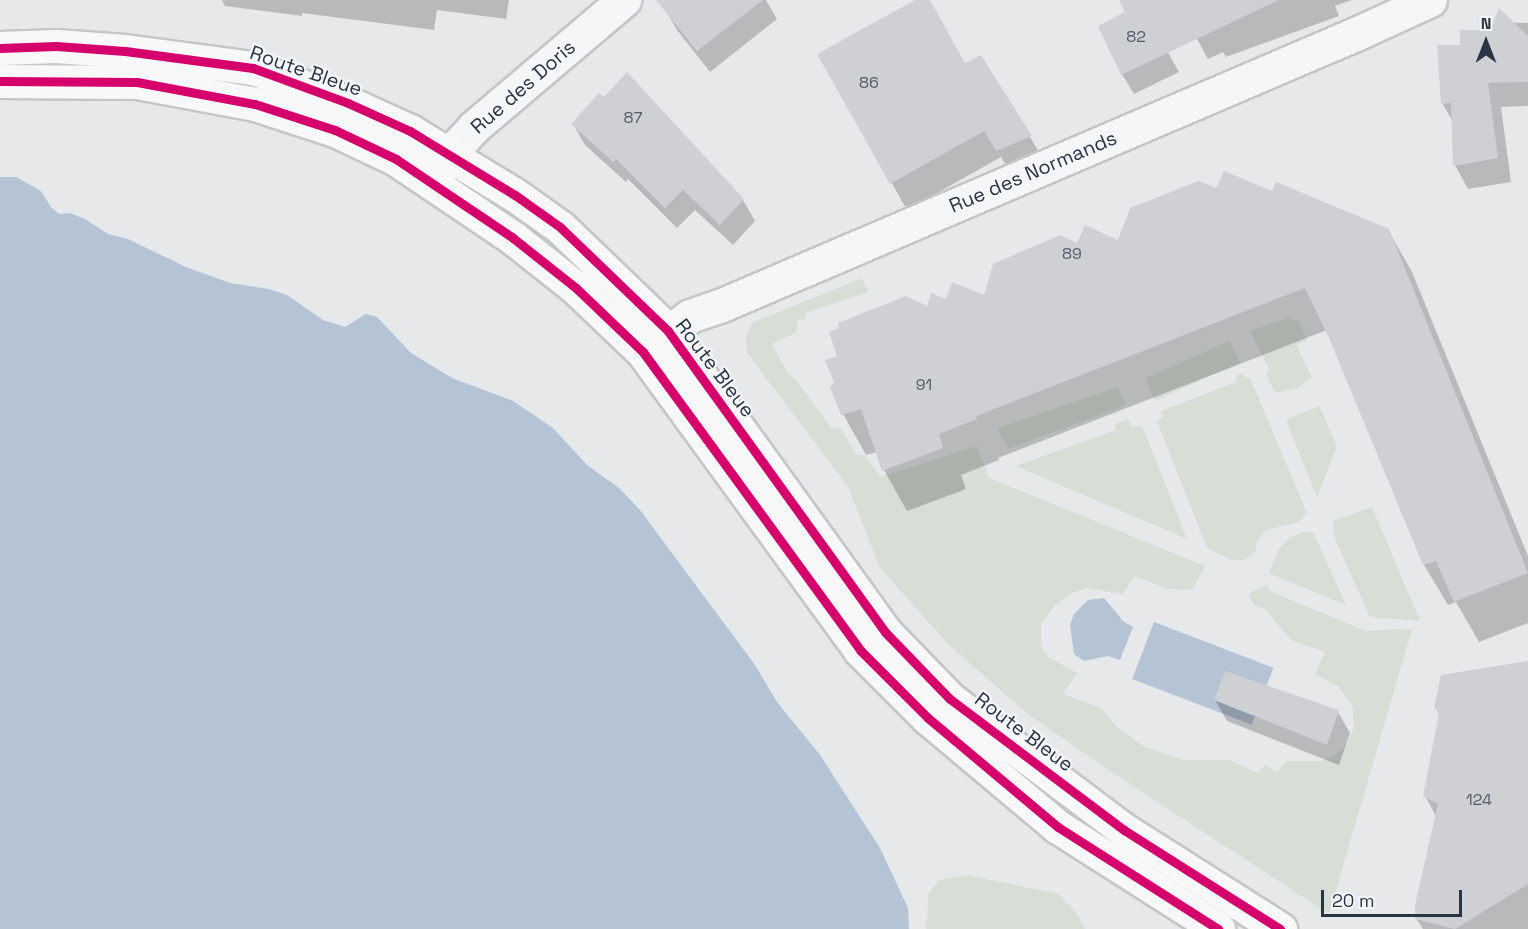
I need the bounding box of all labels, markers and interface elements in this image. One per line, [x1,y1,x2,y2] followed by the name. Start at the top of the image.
[1456,12,1516,72] north arrow
[1481,13,1491,34] text: N
[1126,27,1146,47] house number: 82
[466,35,580,139] street label: Rue des Doris
[247,41,365,101] street label: Route Bleue
[859,73,879,93] house number: 86
[624,108,642,128] house number: 87
[946,126,1120,218] street label: Rue des Normands
[1062,244,1082,264] house number: 89
[670,314,760,422] street label: Route Bleue
[916,375,932,395] house number: 91
[970,687,1078,777] street label: Route Bleue
[1466,790,1492,810] house number: 124
[1324,878,1465,916] scale bar
[1332,889,1375,912] text: 20 m

